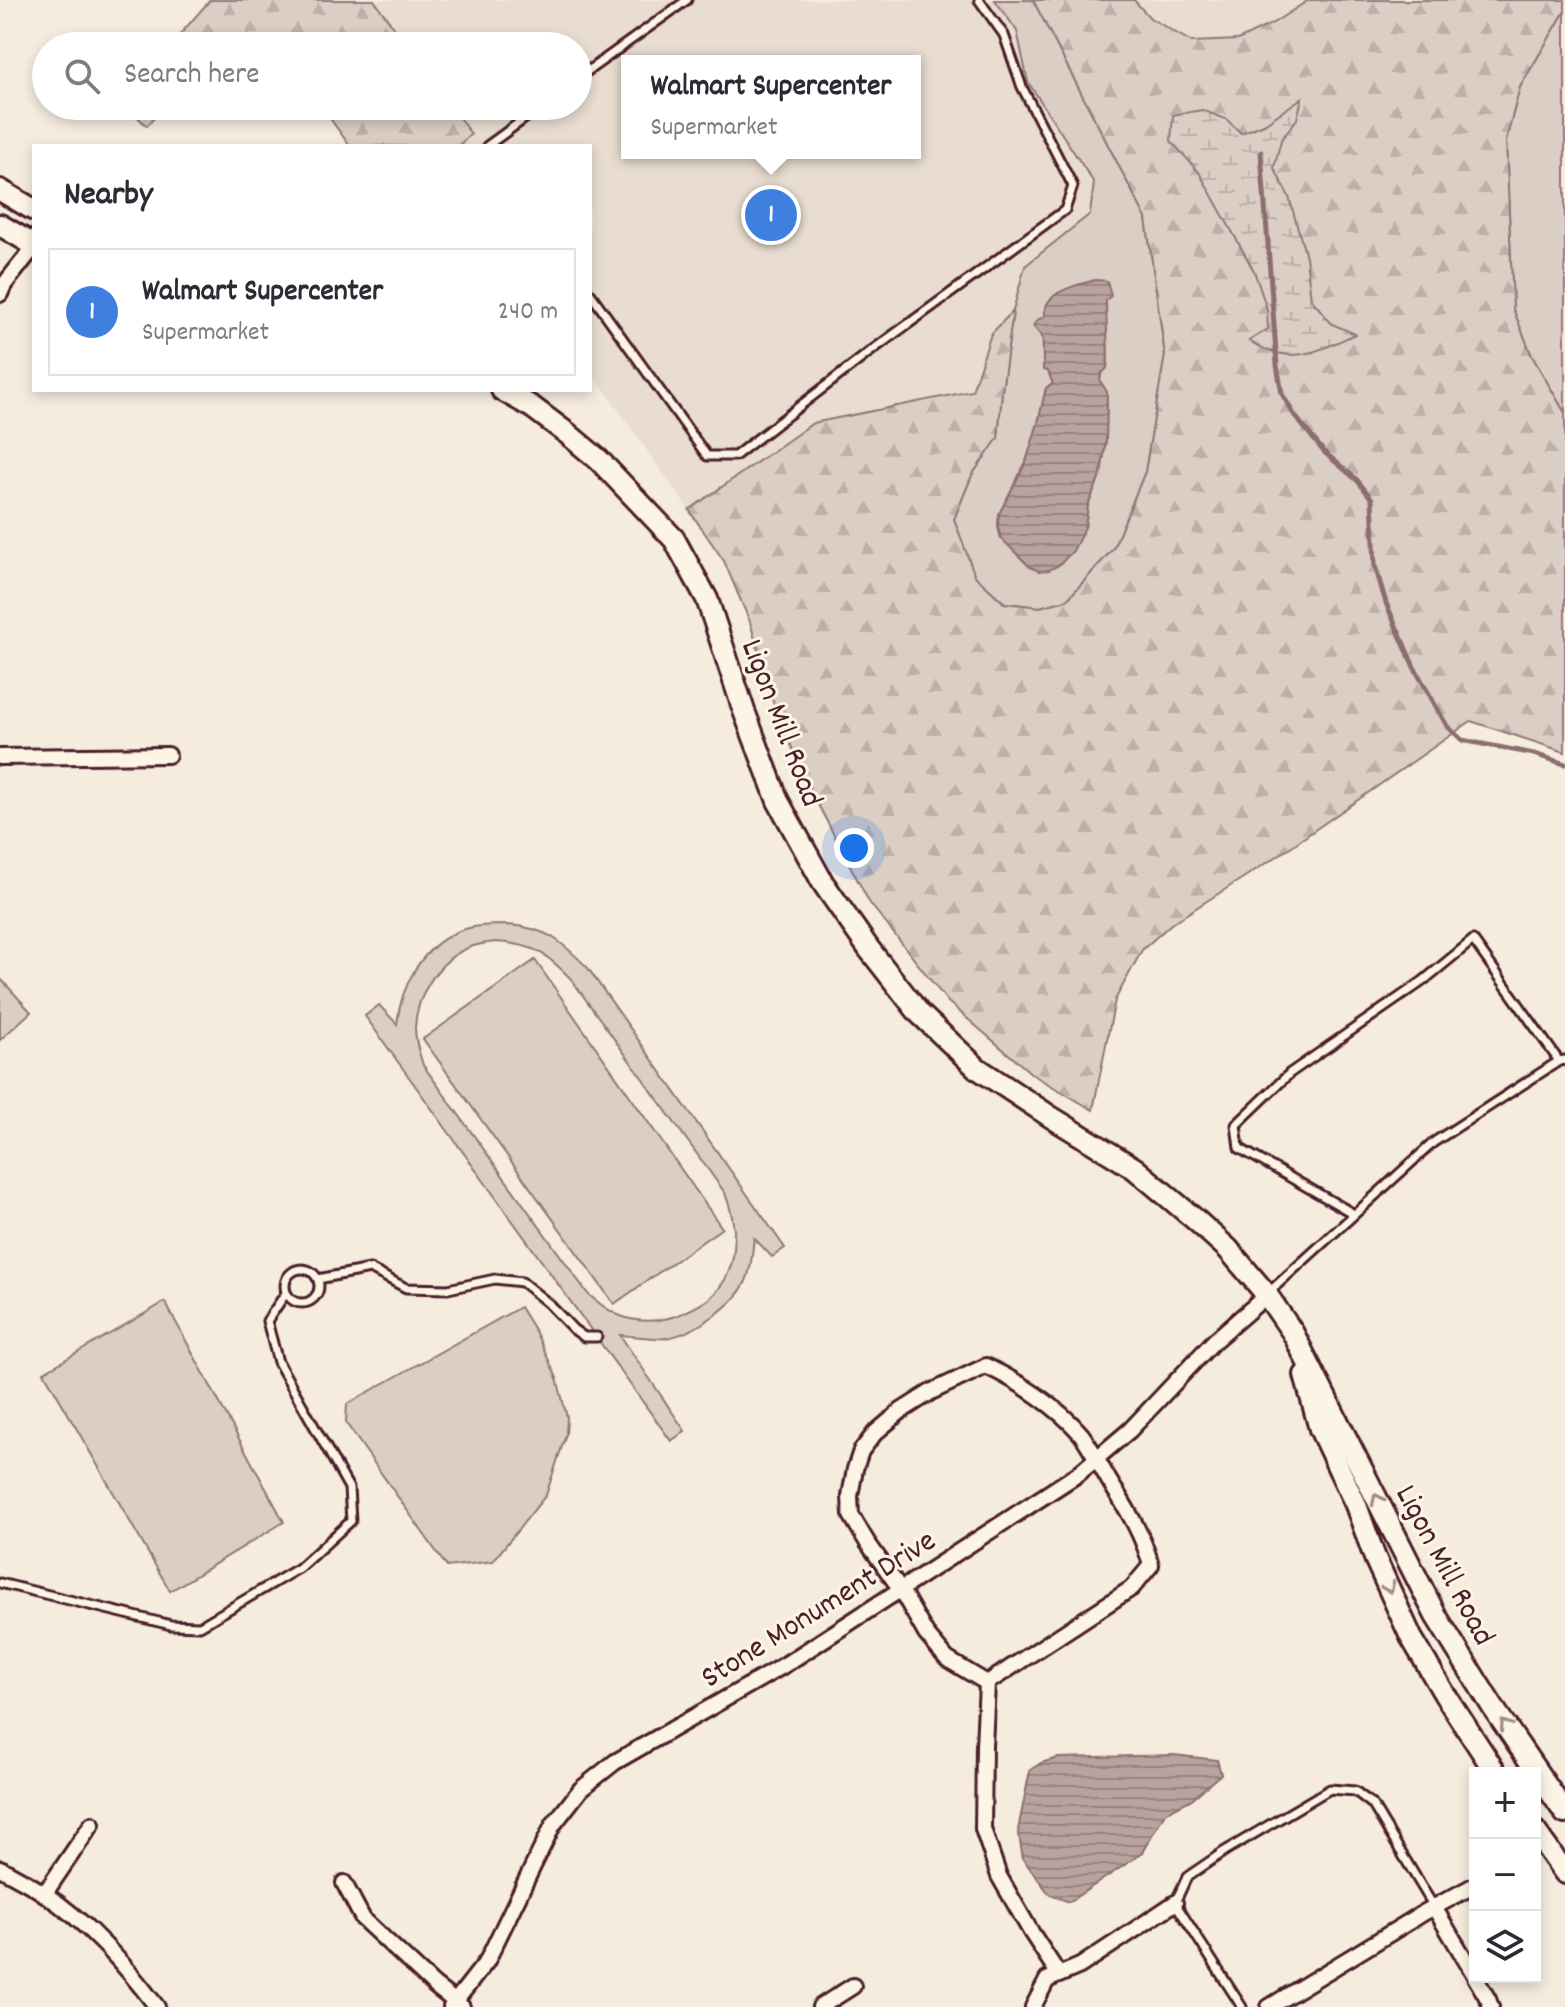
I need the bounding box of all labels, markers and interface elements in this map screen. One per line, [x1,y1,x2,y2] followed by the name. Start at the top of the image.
[32,32,592,120] search box
[60,54,104,98] icon: search
[124,55,260,98] text: Search here
[621,55,921,159] popup
[650,67,892,110] text: Walmart Supercenter
[650,110,778,147] text: Supermarket
[64,172,153,221] text: Nearby
[745,185,797,245] pin: 1
[142,272,383,315] text: Walmart Supercenter
[89,294,95,331] text: 1
[498,294,558,331] text: 240 m
[142,315,269,352] text: Supermarket
[726,633,832,814] street label: Ligon Mill Road
[834,828,874,868] your location
[1381,1478,1504,1655] street label: Ligon Mill Road
[1371,1493,1387,1508] one-way arrow
[693,1520,946,1702] street label: Stone Monument Drive
[1379,1580,1395,1595] one-way arrow
[1500,1720,1515,1734] one-way arrow
[1469,1767,1541,1983] map controls
[1469,1767,1541,1839] button: +
[1469,1839,1541,1911] button: −
[1469,1911,1541,1983] button: layers

